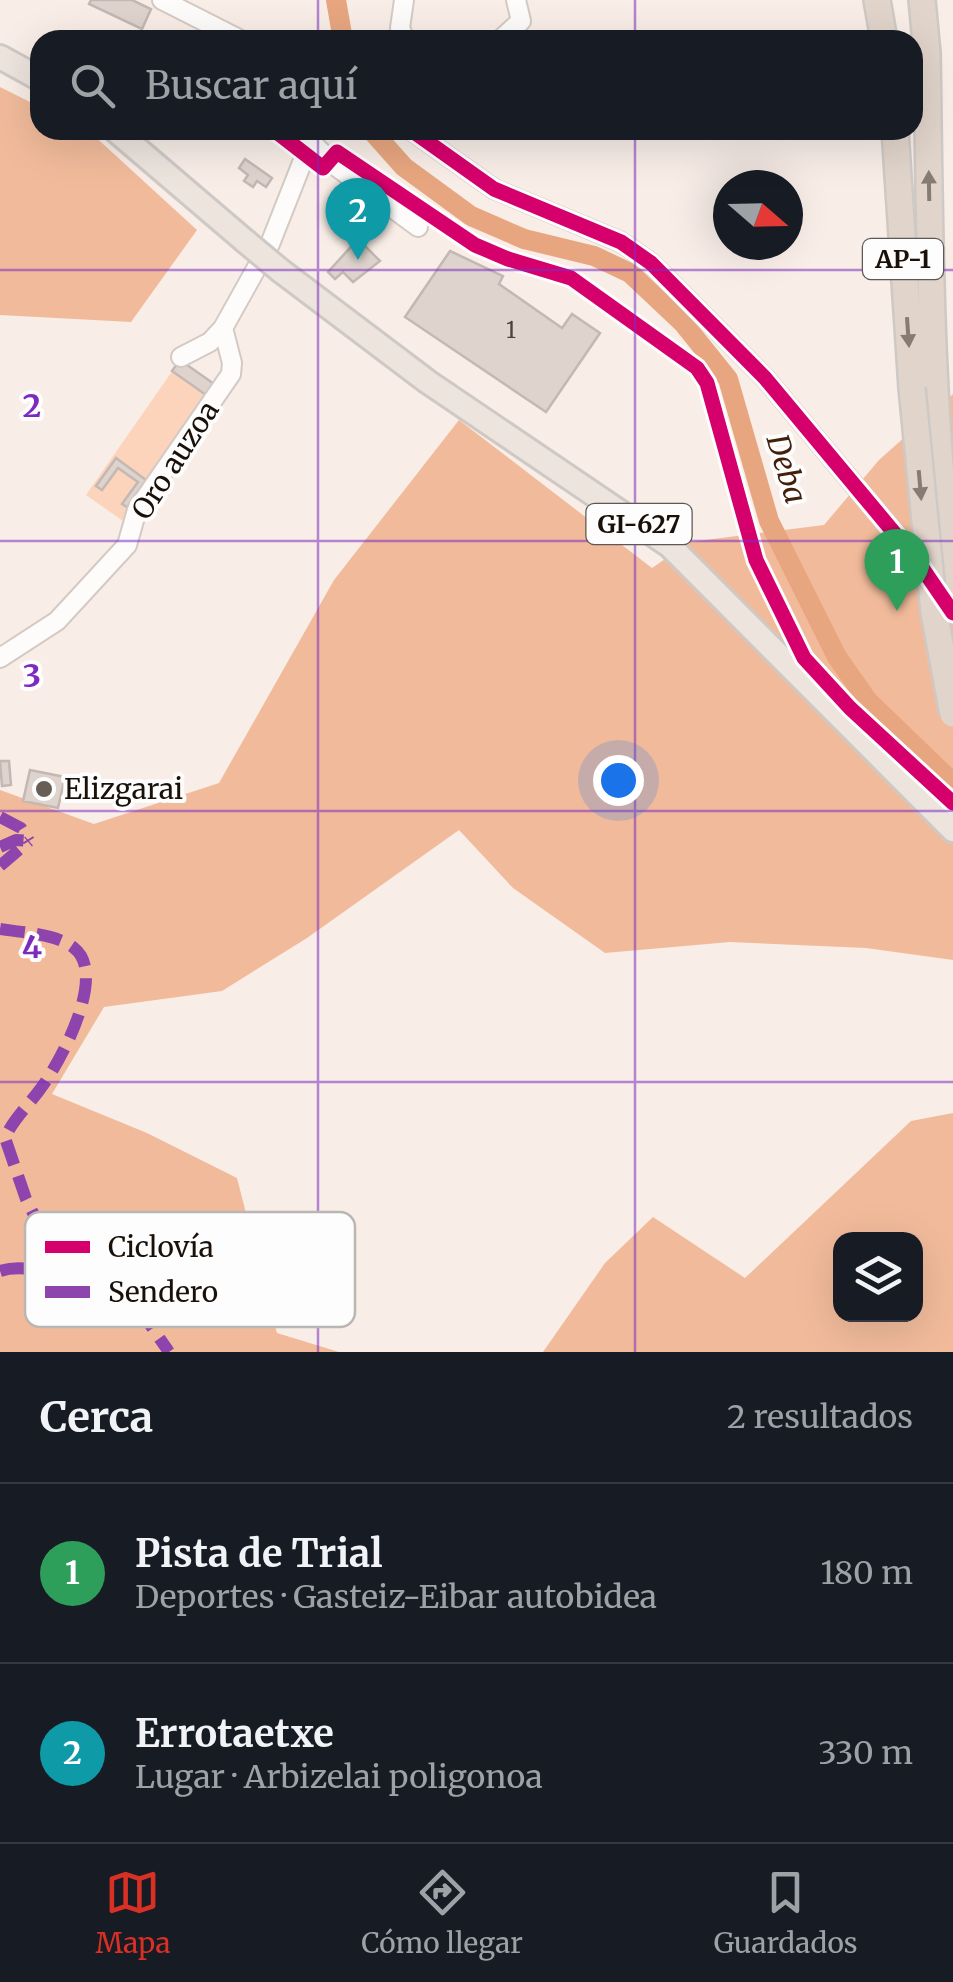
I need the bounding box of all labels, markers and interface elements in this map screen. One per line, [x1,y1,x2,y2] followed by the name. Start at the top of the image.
[30,30,923,140] search box
[65,58,120,113] icon: search
[145,62,357,109] text: Buscar aquí
[921,169,937,201] one-way arrow
[713,170,803,260] north arrow
[326,178,390,260] pin: 2
[863,239,943,279] road number: AP-1
[506,316,516,344] house number: 1
[900,317,916,349] one-way arrow
[23,386,41,426] text: 2
[123,394,227,526] street label: Oro auzoa
[758,429,815,508] water label: Deba
[913,470,929,502] one-way arrow
[586,504,692,544] road number: GI-627
[864,528,930,611] pin: 1
[23,656,41,696] text: 3
[593,755,644,806] your location
[64,771,183,807] place label: Elizgarai
[33,778,55,800] marker: Elizgarai
[22,927,42,967] text: 4
[25,1212,355,1327] legend
[108,1229,214,1265] text: Ciclovía
[833,1232,923,1322] map controls
[833,1232,923,1322] button: layers
[108,1274,218,1310] text: Sendero
[40,1391,153,1443] text: Cerca
[727,1397,913,1437] text: 2 resultados
[135,1530,383,1577] text: Pista de Trial
[65,1553,80,1593] text: 1
[821,1553,913,1593] text: 180 m
[135,1577,657,1617] text: Deportes · Gasteiz-Eibar autobidea
[135,1710,334,1757] text: Errotaetxe
[63,1733,82,1773] text: 2
[818,1733,913,1773] text: 330 m
[135,1757,543,1797] text: Lugar · Arbizelai poligonoa
[95,1865,170,1961] tab: Mapa
[361,1865,523,1961] tab: Cómo llegar
[714,1865,858,1961] tab: Guardados

